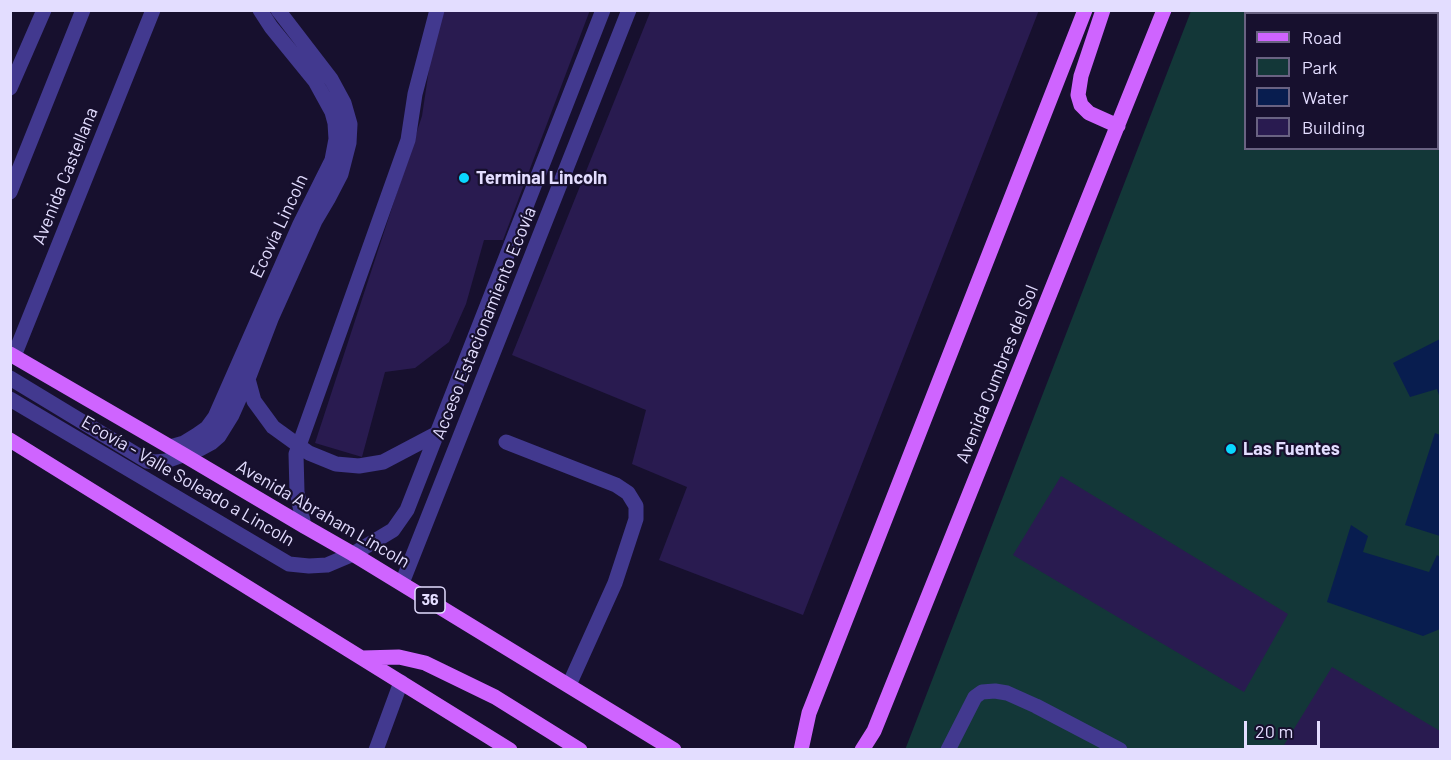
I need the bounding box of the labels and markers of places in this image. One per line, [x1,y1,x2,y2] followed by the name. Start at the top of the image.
[476,167,607,189] place label: Terminal Lincoln
[457,171,471,185] marker: Terminal Lincoln
[1243,438,1340,460] place label: Las Fuentes
[1224,442,1238,456] marker: Las Fuentes

